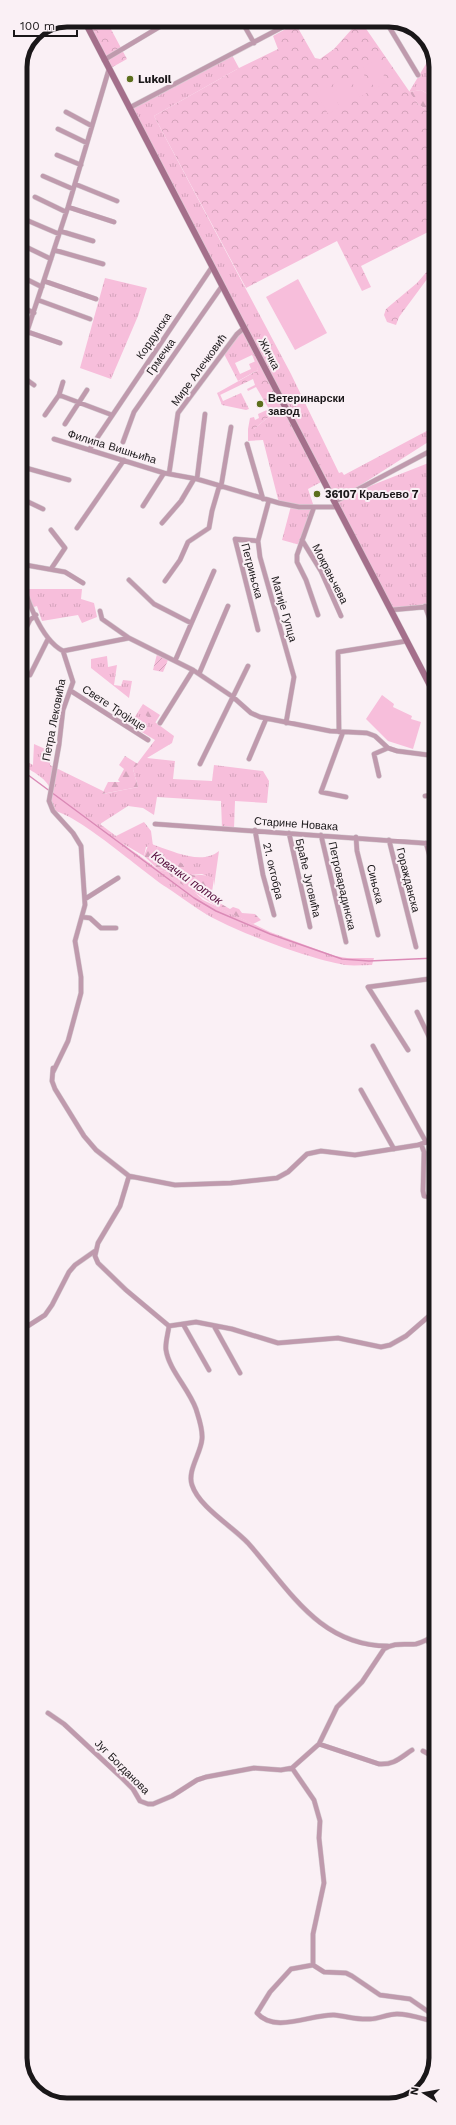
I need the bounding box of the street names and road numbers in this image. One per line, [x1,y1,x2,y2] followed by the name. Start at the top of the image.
[134,310,175,362] street label: Кордунска
[169,332,229,408] street label: Мире Алечковић
[144,335,179,378] street label: Грмечка
[256,336,283,373] street label: Жичка
[66,427,159,467] street label: Филипа Вишњића
[238,542,266,601] street label: Петрињска
[309,542,351,607] street label: Мокрањчева
[268,575,300,644] street label: Матије Гупца
[40,677,68,762] street label: Петра Лековића
[80,683,148,733] street label: Свете Тројице
[254,815,339,833] street label: Старине Новака
[293,837,324,920] street label: Браће Југовића
[260,841,286,902] street label: 21. октобра
[326,841,359,932] street label: Петроварадинска
[394,846,423,915] street label: Горажданска
[364,863,386,906] street label: Сињска
[92,1737,153,1798] street label: Југ Богданова

